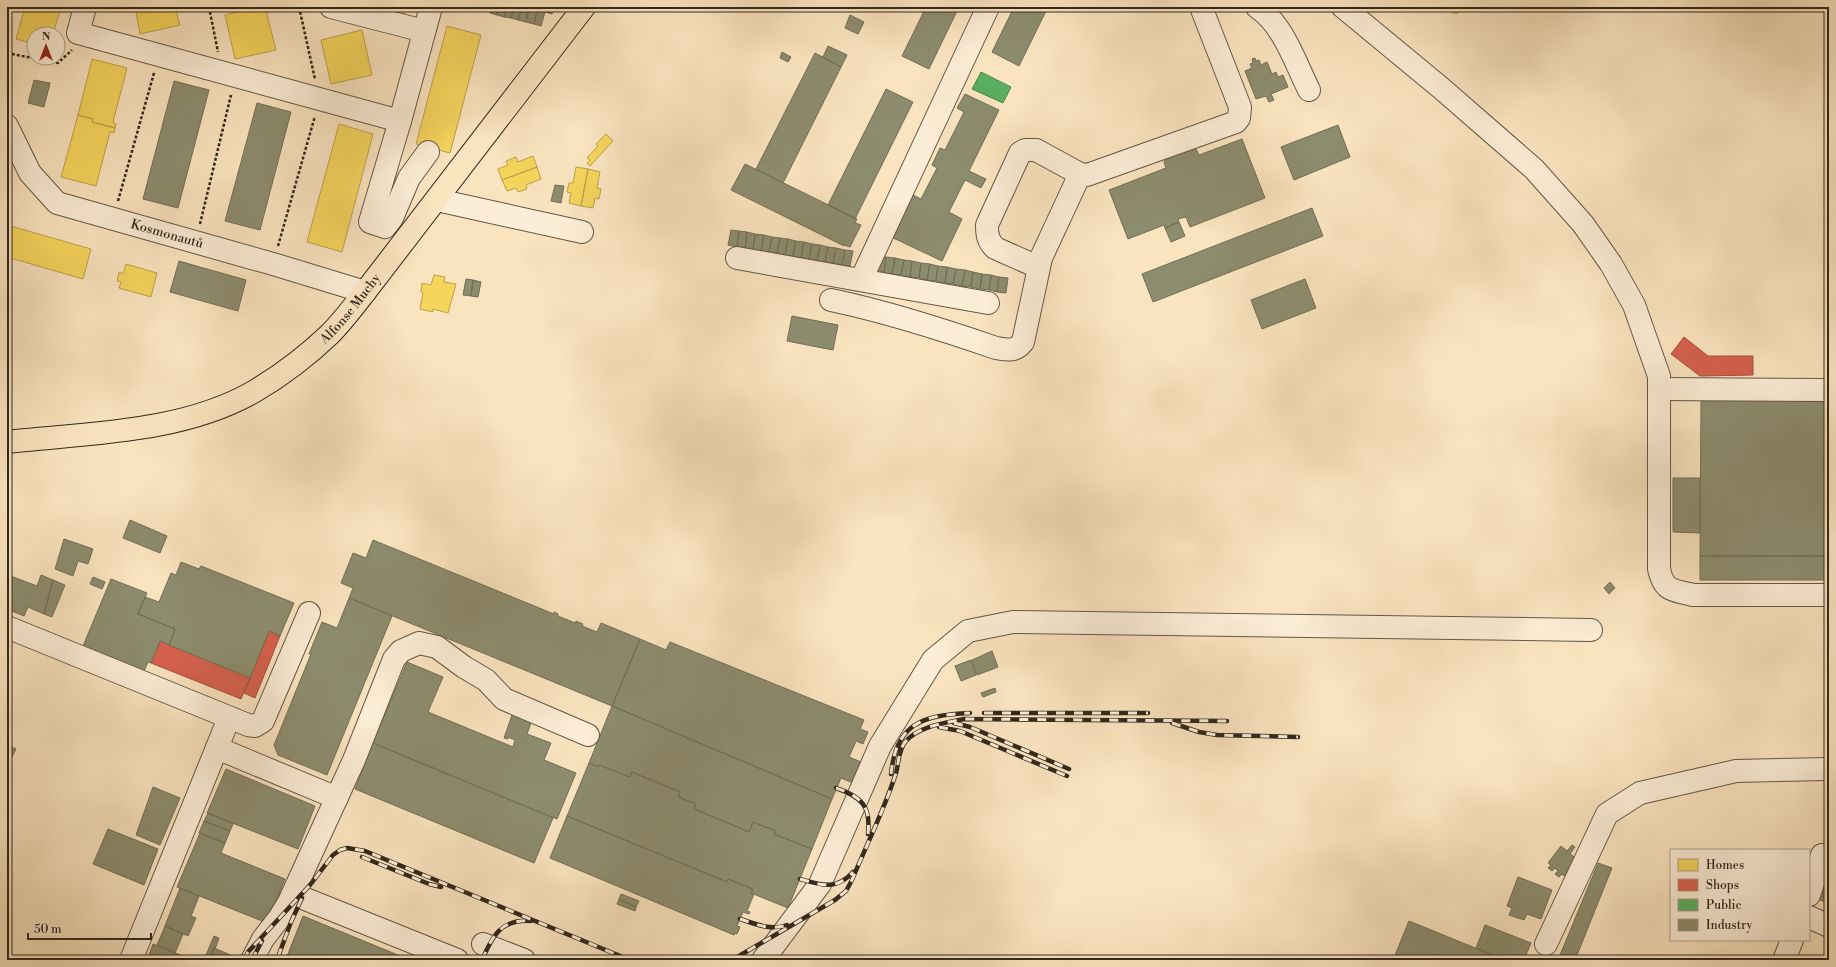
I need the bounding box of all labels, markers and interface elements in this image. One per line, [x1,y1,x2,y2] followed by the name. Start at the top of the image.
[26,26,66,66] north arrow
[42,30,51,44] text: N
[129,216,206,252] street label: Kosmonautů
[316,270,385,348] street label: Alfonse Muchy
[1670,849,1810,941] legend
[1706,858,1744,873] text: Homes
[1706,878,1739,893] text: Shops
[1706,898,1742,913] text: Public
[28,915,151,941] scale bar
[1706,918,1753,933] text: Industry
[34,922,62,937] text: 50 m

